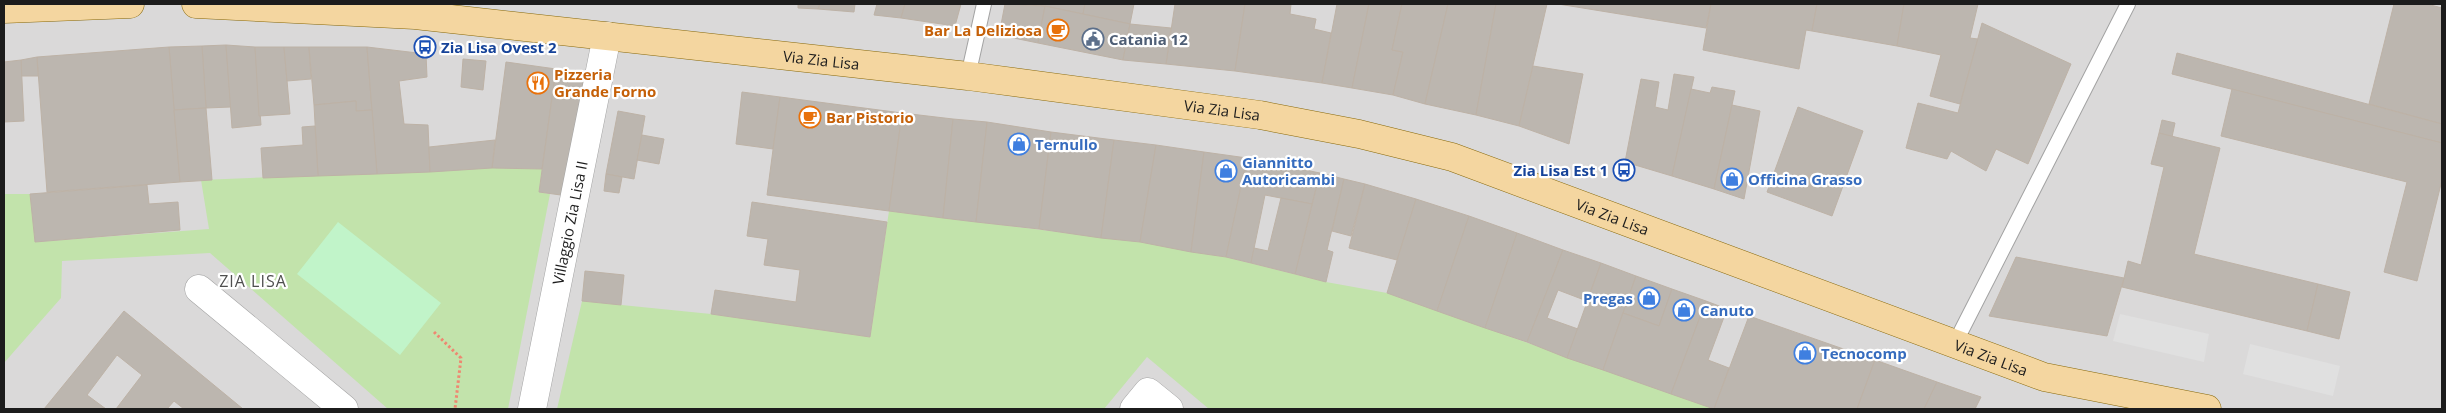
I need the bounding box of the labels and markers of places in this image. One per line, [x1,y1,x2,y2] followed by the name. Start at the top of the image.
[1046,18,1070,42] cafe icon: Bar La Deliziosa
[924,20,1042,40] place label: Bar La Deliziosa
[1081,27,1105,51] public building icon: Catania 12
[1109,29,1188,49] place label: Catania 12
[413,35,437,59] bus stop icon: Zia Lisa Ovest 2
[441,37,557,57] place label: Zia Lisa Ovest 2
[554,64,656,101] place label: Pizzeria Grande Forno
[526,71,550,95] restaurant icon: Pizzeria Grande Forno
[798,105,822,129] cafe icon: Bar Pistorio
[826,107,914,127] place label: Bar Pistorio
[1007,132,1031,156] shop icon: Ternullo
[1035,134,1098,154] place label: Ternullo
[1242,152,1335,189] place label: Giannitto Autoricambi
[1612,158,1636,182] bus stop icon: Zia Lisa Est 1
[1214,159,1238,183] shop icon: Giannitto Autoricambi
[1513,160,1608,180] place label: Zia Lisa Est 1
[1720,167,1744,191] shop icon: Officina Grasso
[1748,169,1862,189] place label: Officina Grasso
[1637,286,1661,310] shop icon: Pregas
[1583,288,1633,308] place label: Pregas
[1672,298,1696,322] shop icon: Canuto
[1700,300,1754,320] place label: Canuto
[1793,341,1817,365] shop icon: Tecnocomp
[1821,343,1907,363] place label: Tecnocomp

